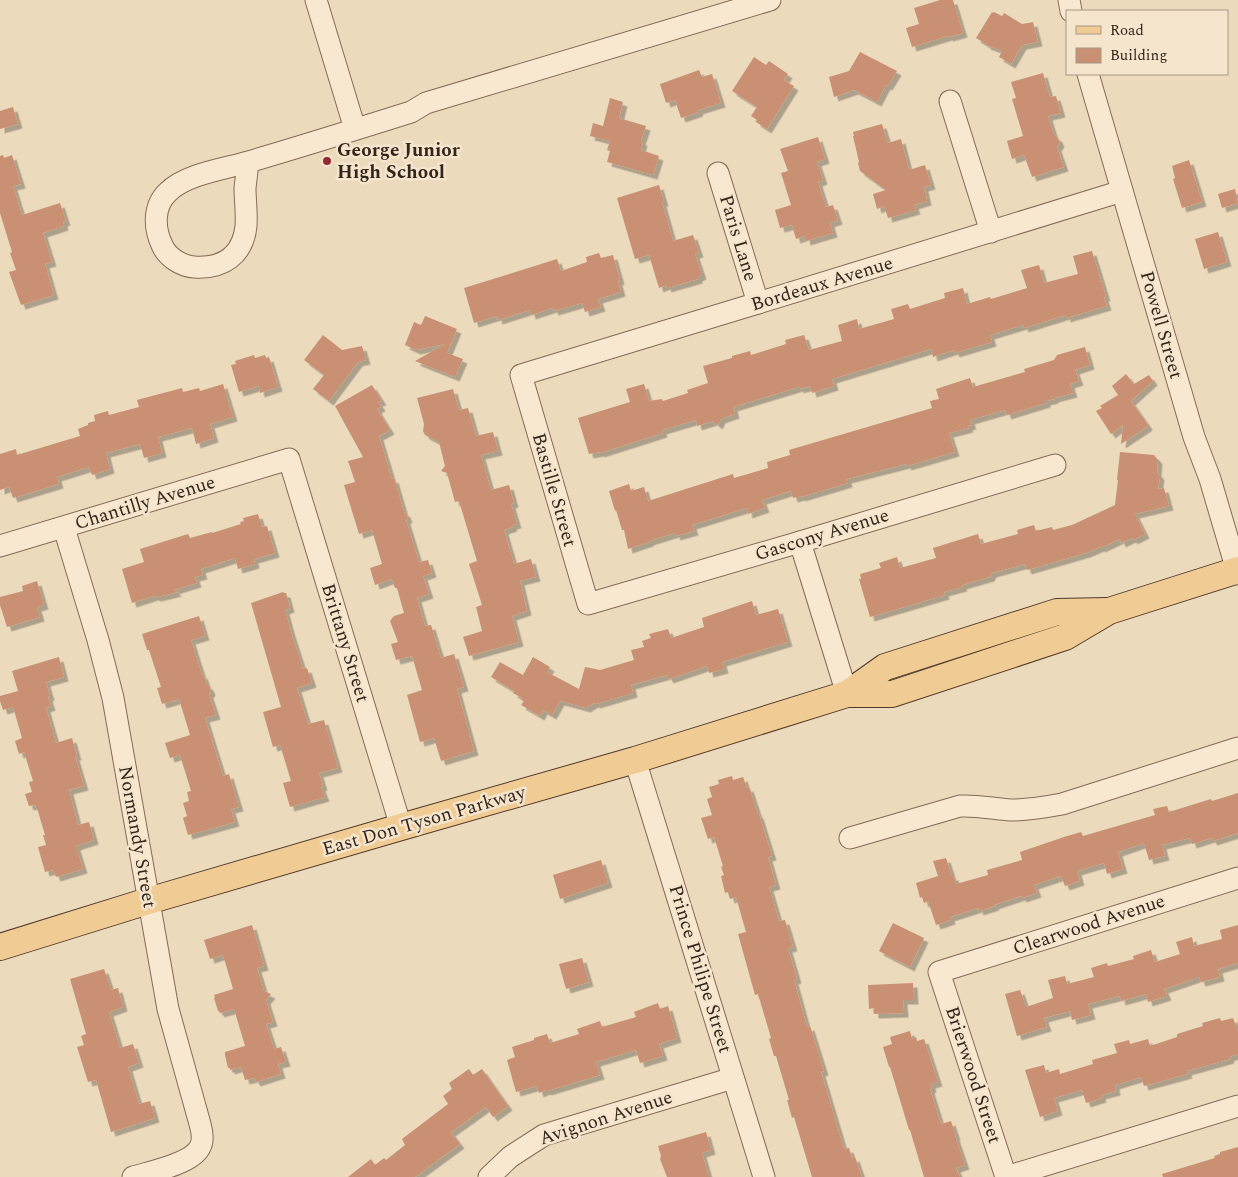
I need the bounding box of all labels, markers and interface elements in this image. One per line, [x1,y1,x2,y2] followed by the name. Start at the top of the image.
[1066,10,1228,75] legend
[1110,19,1144,42] text: Road
[1110,44,1167,67] text: Building
[337,136,461,187] place label: George Junior High School
[321,155,333,167] marker: George Junior High School
[711,191,765,285] street label: Paris Lane
[747,249,897,319] street label: Bordeaux Avenue
[1132,268,1190,383] street label: Powell Street
[524,430,584,551] street label: Bastille Street
[71,468,219,538] street label: Chantilly Avenue
[751,501,893,569] street label: Gascony Avenue
[313,580,377,706] street label: Brittany Street
[110,764,164,911] street label: Normandy Street
[319,778,530,864] street label: East Don Tyson Parkway
[661,881,739,1057] street label: Prince Philipe Street
[1009,887,1169,963] street label: Clearwood Avenue
[937,1003,1009,1148] street label: Brierwood Street
[536,1083,676,1153] street label: Avignon Avenue

